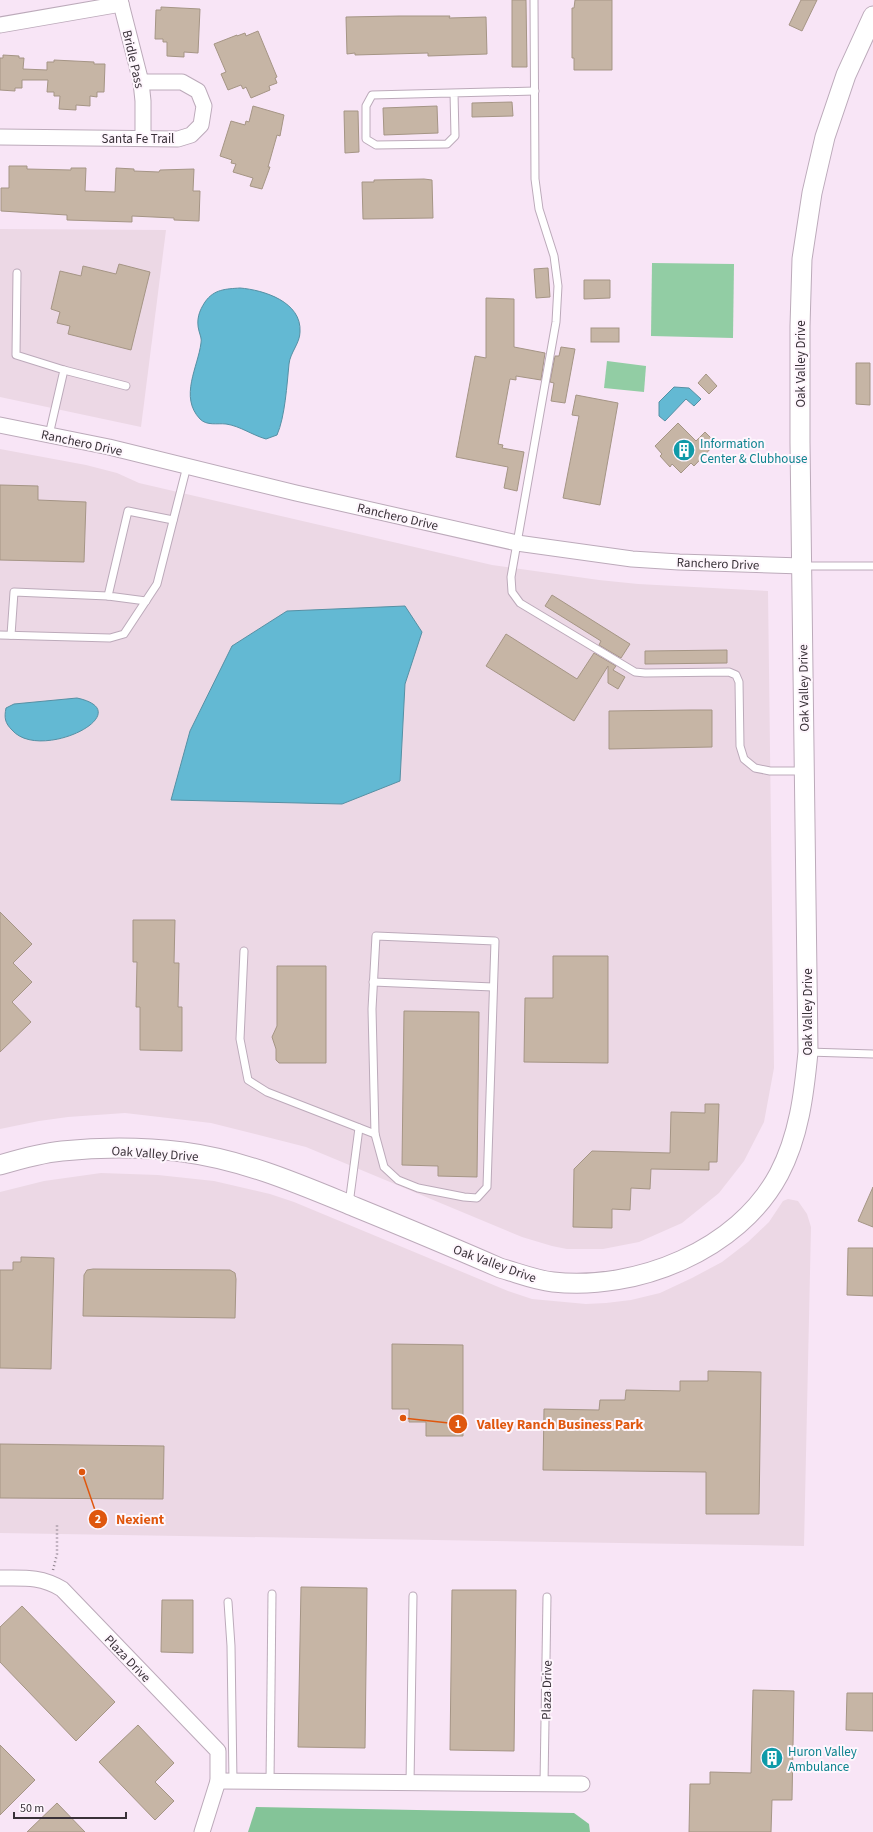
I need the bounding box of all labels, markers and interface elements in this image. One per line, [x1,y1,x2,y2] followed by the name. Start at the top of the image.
[118,28,149,91] street label: Bridle Pass
[102,130,174,148] street label: Santa Fe Trail
[792,320,810,408] street label: Oak Valley Drive
[39,426,124,460] street label: Ranchero Drive
[700,435,807,468] place label: Information Center & Clubhouse
[671,437,697,463] building icon: Information Center & Clubhouse
[355,499,440,535] street label: Ranchero Drive
[676,554,760,574] street label: Ranchero Drive
[794,644,814,732] street label: Oak Valley Drive
[799,968,817,1056] street label: Oak Valley Drive
[111,1142,199,1166] street label: Oak Valley Drive
[451,1241,539,1287] street label: Oak Valley Drive
[448,1411,651,1437] callout: Valley Ranch Business Park
[476,1415,644,1435] text: Valley Ranch Business Park
[455,1416,461,1433] text: 1
[88,1506,172,1532] callout: Nexient
[116,1510,165,1530] text: Nexient
[95,1511,101,1528] text: 2
[100,1631,155,1686] street label: Plaza Drive
[537,1660,557,1720] street label: Plaza Drive
[788,1743,857,1776] place label: Huron Valley Ambulance
[759,1745,785,1771] building icon: Huron Valley Ambulance
[14,1794,126,1820] scale bar
[20,1800,44,1817] text: 50 m

